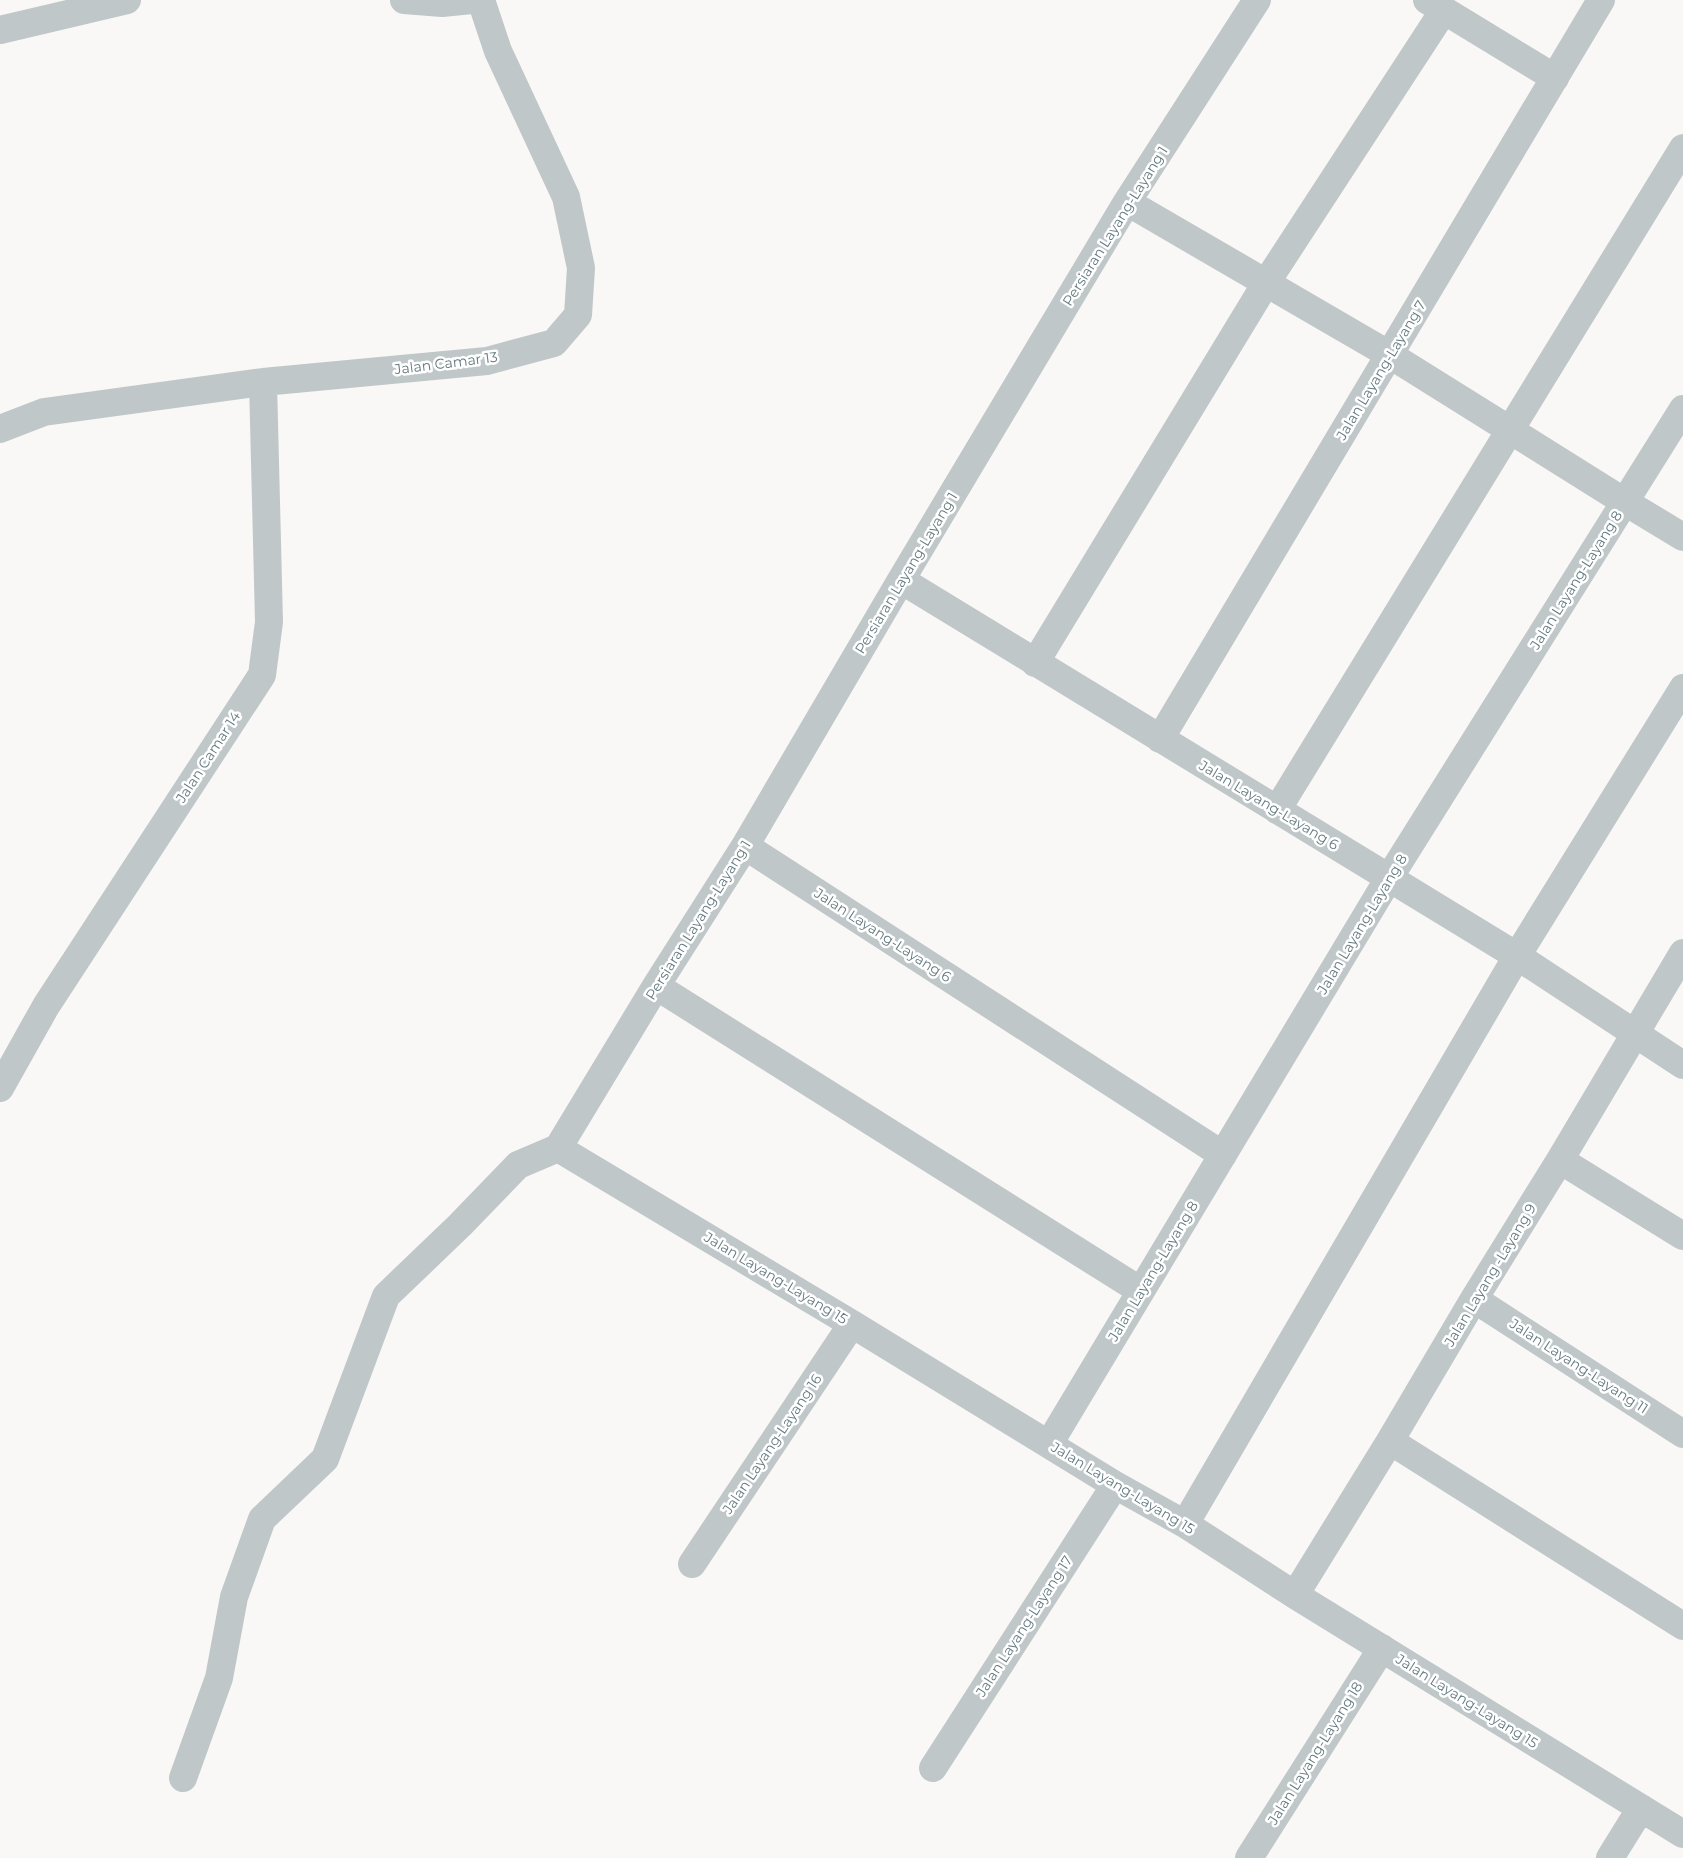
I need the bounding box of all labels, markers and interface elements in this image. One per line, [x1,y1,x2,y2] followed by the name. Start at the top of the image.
[1058,143,1172,309] street label: Persiaran Layang-Layang 1
[1332,297,1430,444] street label: Jalan Layang-Layang 7
[392,348,499,378] street label: Jalan Camar 13
[851,489,961,657] street label: Persiaran Layang-Layang 1
[1525,507,1626,654] street label: Jalan Layang-Layang 8
[171,707,245,807] street label: Jalan Camar 14
[1195,756,1342,854] street label: Jalan Layang-Layang 6
[641,837,755,1003] street label: Persiaran Layang-Layang 1
[1313,851,1411,998] street label: Jalan Layang-Layang 8
[810,883,955,986] street label: Jalan Layang-Layang 6
[1104,1198,1202,1345] street label: Jalan Layang-Layang 8
[1440,1200,1540,1351] street label: Jalan Layang -Layang 9
[700,1227,851,1328] street label: Jalan Layang-Layang 15
[1506,1314,1652,1417] street label: Jalan Layang-Layang 11
[718,1370,826,1518] street label: Jalan Layang-Layang 16
[1047,1437,1198,1538] street label: Jalan Layang-Layang 15
[971,1552,1076,1701] street label: Jalan Layang-Layang 17
[1392,1649,1541,1752] street label: Jalan Layang-Layang 15
[1263,1678,1366,1829] street label: Jalan Layang-Layang 18

